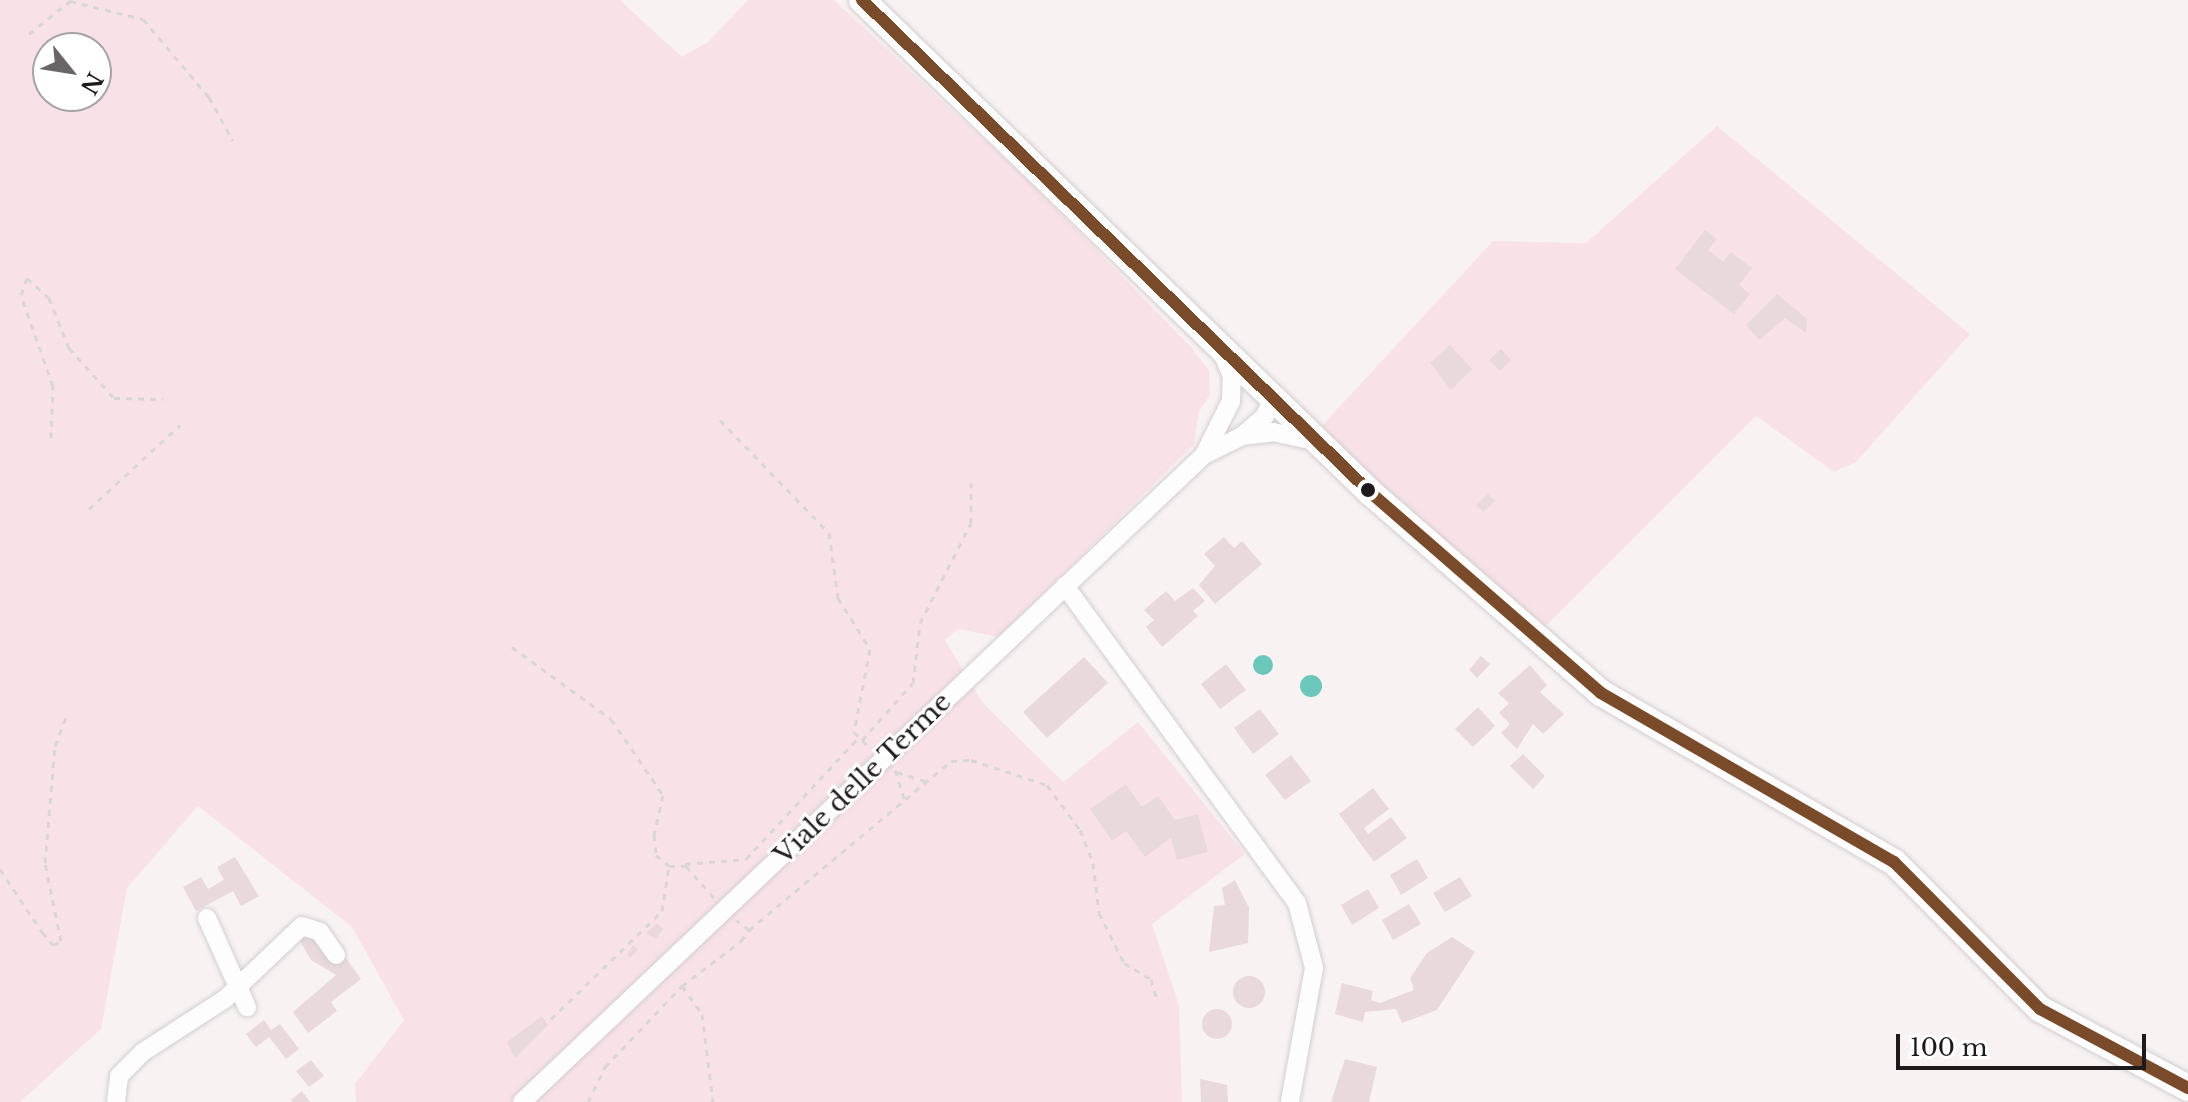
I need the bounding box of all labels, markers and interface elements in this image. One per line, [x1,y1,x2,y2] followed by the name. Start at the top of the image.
[32,32,112,112] north arrow
[75,68,108,99] text: N
[1360,482,1376,498] unlabelled marker
[768,686,958,872] street label: Viale delle Terme
[1900,1018,2150,1068] scale bar
[1910,1033,1988,1062] text: 100 m

